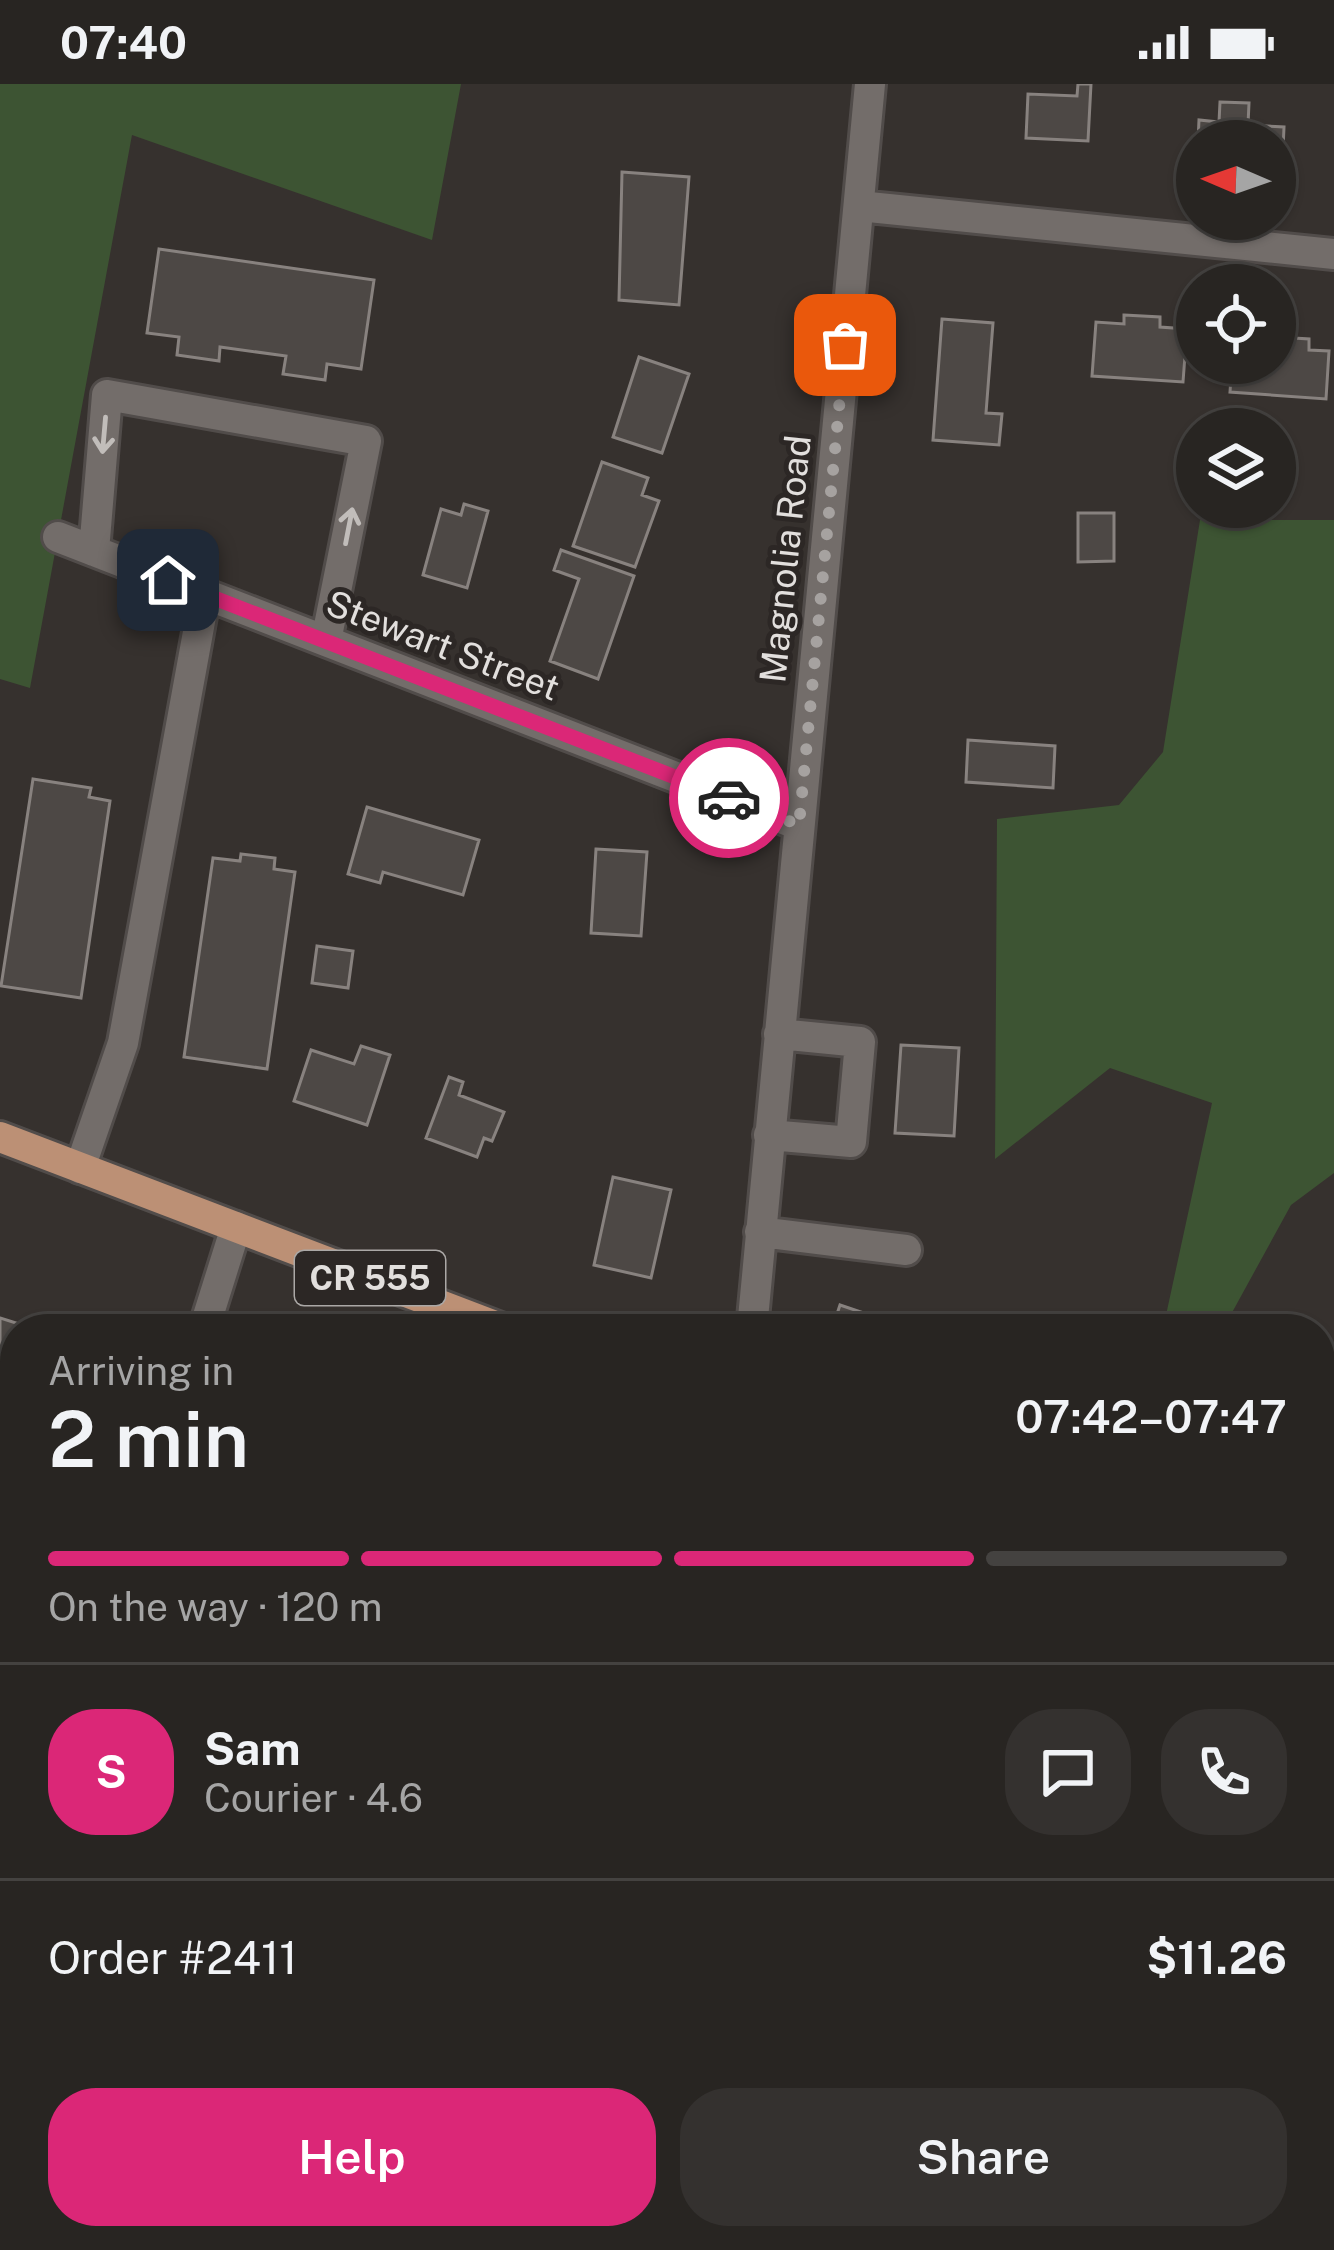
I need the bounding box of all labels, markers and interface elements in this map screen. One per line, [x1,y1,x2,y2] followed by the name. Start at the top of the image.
[60,16,187,69] text: 07:40
[1176,120,1296,240] north arrow
[1176,120,1296,528] map controls
[1176,264,1296,384] button: locate
[794,294,896,396] pin
[812,312,878,378] icon: bag
[1176,408,1296,528] button: layers
[92,415,115,454] one-way arrow
[751,433,819,685] street label: Magnolia Road
[339,508,361,547] one-way arrow
[117,529,219,631] pin
[135,547,201,613] icon: home
[321,581,565,709] street label: Stewart Street
[669,738,789,858] courier
[696,765,762,831] icon: car
[295,1251,445,1305] road number: CR 555
[48,1348,234,1394] text: Arriving in
[1015,1390,1287,1443] text: 07:42–07:47
[48,1393,249,1485] text: 2 min
[48,1584,383,1630] text: On the way · 120 m
[1005,1709,1131,1835] button: chat
[1161,1709,1287,1835] button: phone
[204,1722,301,1775] text: Sam
[95,1745,127,1798] text: S
[204,1775,423,1821] text: Courier · 4.6
[48,1931,298,1984] text: Order #2411
[1147,1931,1287,1984] text: $11.26
[48,2088,656,2226] button: Help
[680,2088,1287,2226] button: Share

